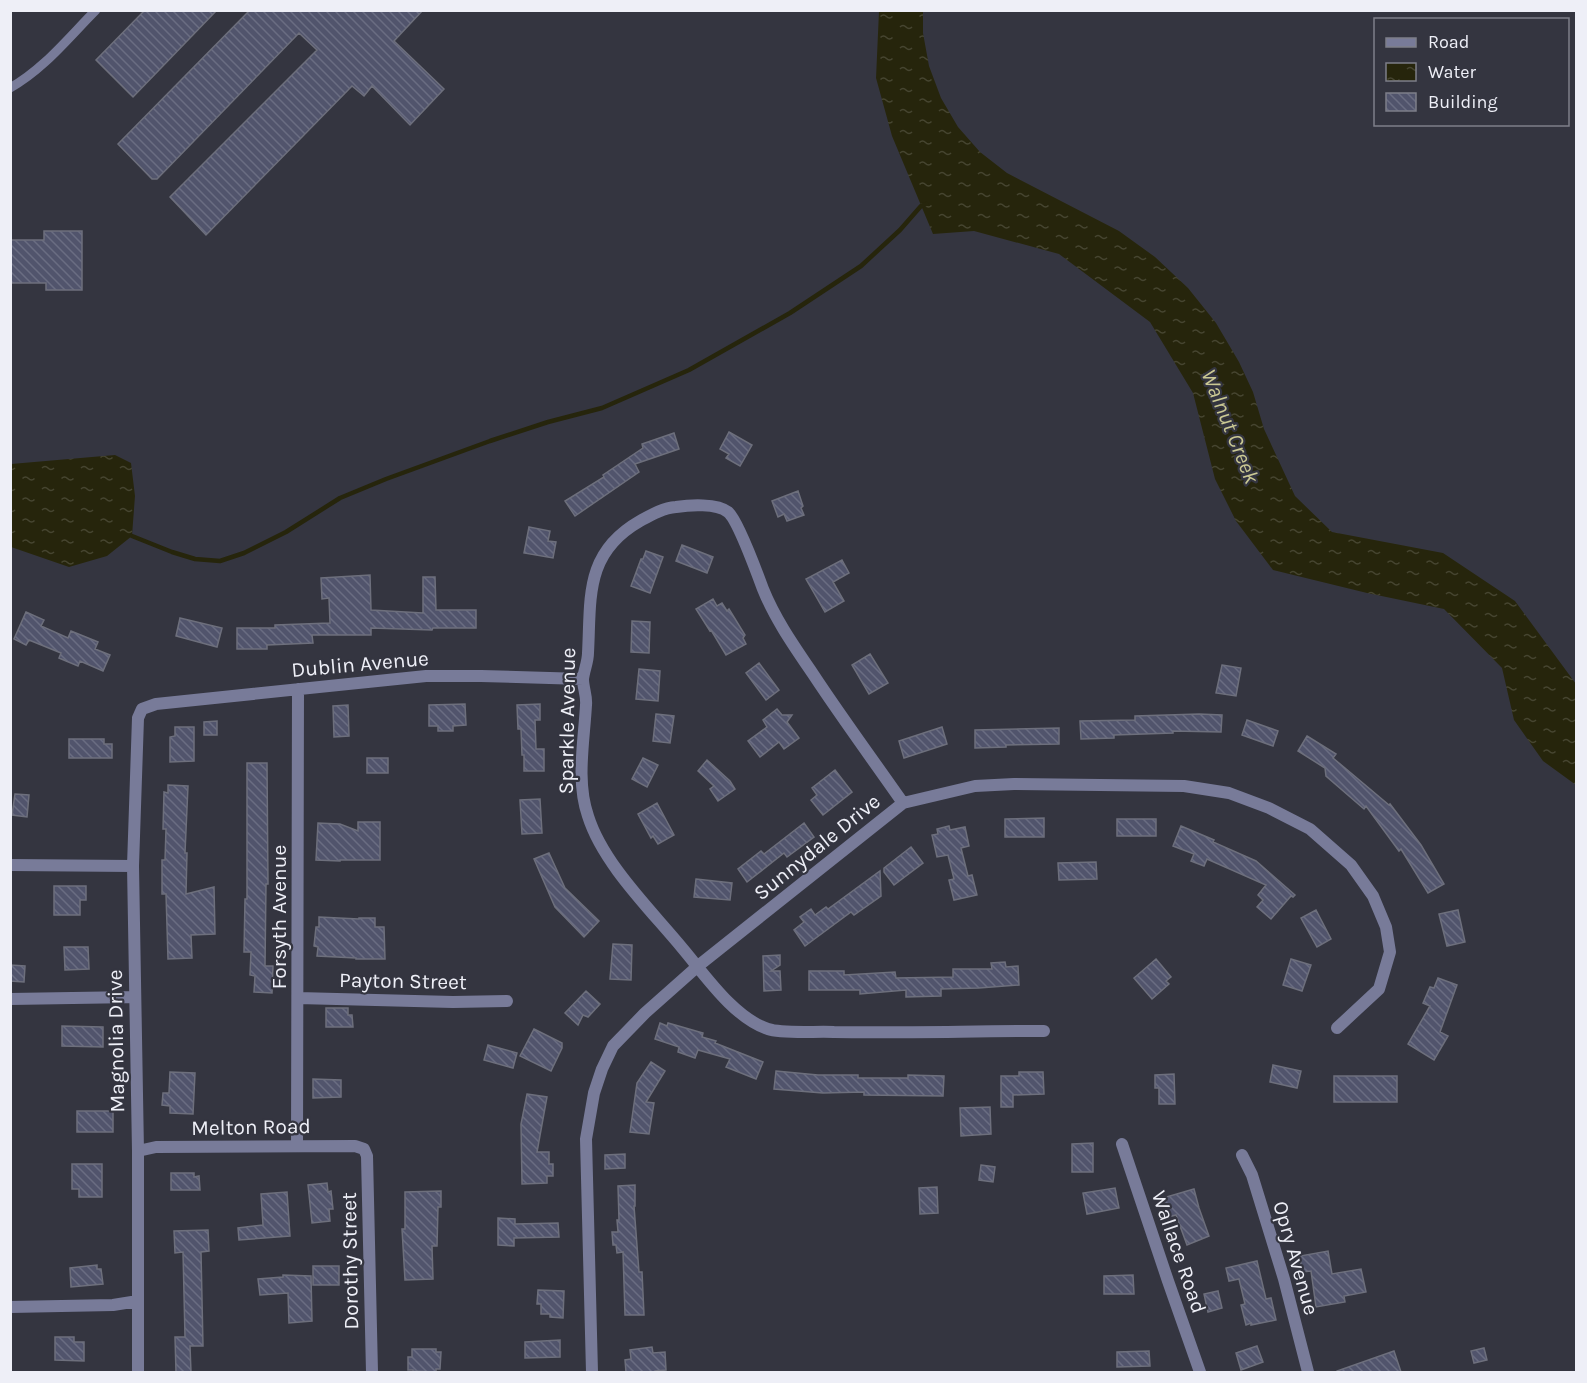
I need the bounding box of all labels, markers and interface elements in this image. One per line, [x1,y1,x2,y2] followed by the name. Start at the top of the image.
[1374,18,1569,126] legend
[1428,31,1469,53] text: Road
[1428,61,1476,83] text: Water
[1428,91,1498,113] text: Building
[1195,365,1265,488] water label: Walnut Creek
[290,646,430,682] street label: Dublin Avenue
[554,647,580,795] street label: Sparkle Avenue
[749,789,885,905] street label: Sunnydale Drive
[267,845,291,989] street label: Forsyth Avenue
[339,968,467,994] street label: Payton Street
[103,969,129,1113] street label: Magnolia Drive
[191,1114,311,1140] street label: Melton Road
[1147,1188,1211,1316] street label: Wallace Road
[337,1192,363,1330] street label: Dorothy Street
[1268,1198,1324,1318] street label: Opry Avenue

